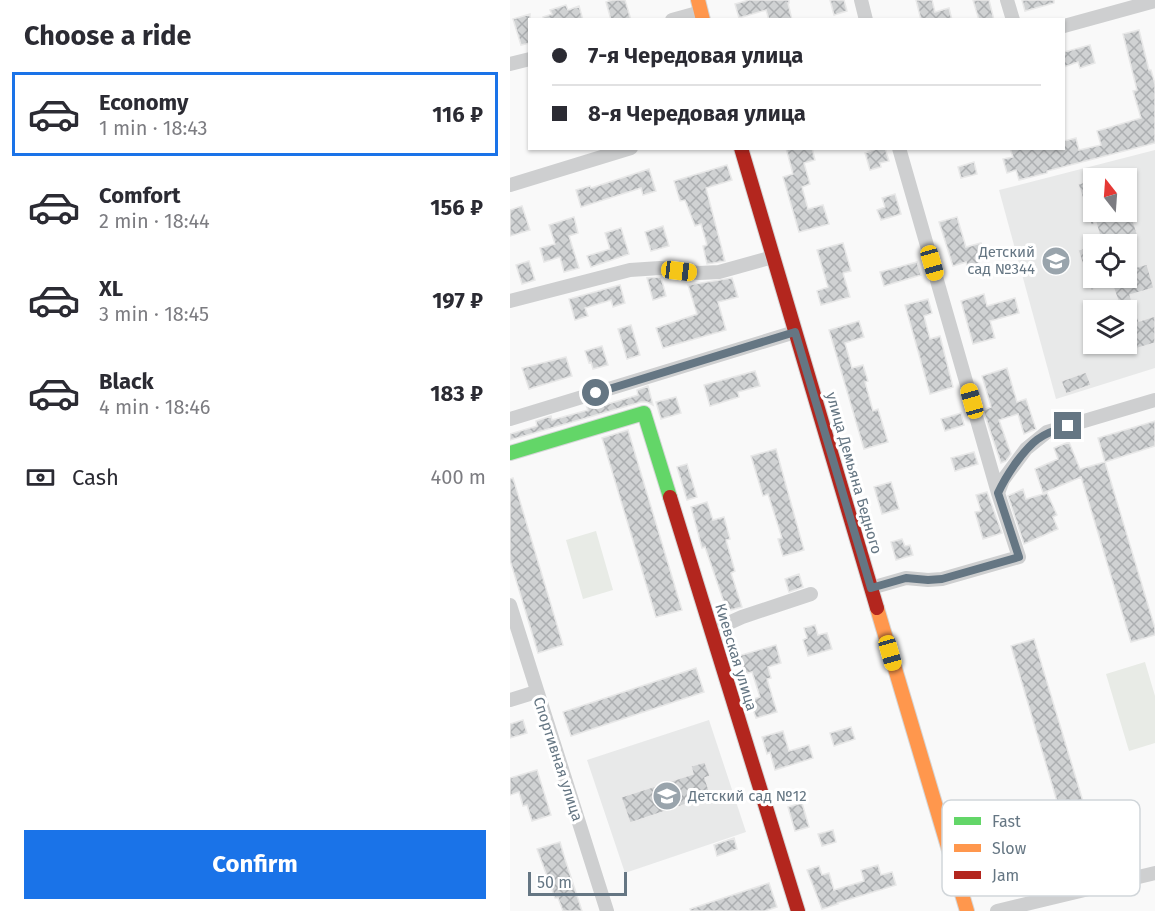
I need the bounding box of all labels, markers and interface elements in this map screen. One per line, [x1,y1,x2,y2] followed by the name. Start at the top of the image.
[24,20,191,52] text: Choose a ride
[588,42,803,69] text: 7-я Чередовая улица
[27,87,81,141] icon: car
[99,89,188,116] text: Economy
[588,100,806,127] text: 8-я Чередовая улица
[432,101,483,128] text: 116 ₽
[99,116,208,140] text: 1 min · 18:43
[1083,168,1137,222] north arrow
[1083,168,1137,354] map controls
[27,180,81,234] icon: car
[99,182,180,209] text: Comfort
[430,194,483,221] text: 156 ₽
[99,209,210,233] text: 2 min · 18:44
[1083,234,1137,288] button: locate
[918,243,946,283] car
[967,243,1035,278] place label: Детский сад №344
[1040,245,1072,277] school or university icon: Детский сад №344
[660,260,698,282] car
[27,273,81,327] icon: car
[99,275,123,302] text: XL
[432,287,483,314] text: 197 ₽
[1083,300,1137,354] button: layers
[99,302,209,326] text: 3 min · 18:45
[27,366,81,420] icon: car
[99,368,154,395] text: Black
[582,379,609,406] route start
[430,380,483,407] text: 183 ₽
[958,381,986,421] car
[822,390,886,556] street label: улица Демьяна Бедного
[99,395,211,419] text: 4 min · 18:46
[1054,412,1081,439] route end
[24,461,57,494] icon: cash
[72,464,119,491] text: Cash
[431,465,486,489] text: 400 m
[711,601,761,713] street label: Киевская улица
[876,633,904,673] car
[529,695,587,823] street label: Спортивная улица
[651,780,683,812] school or university icon: Детский сад №12
[687,787,807,805] place label: Детский сад №12
[942,800,1140,896] legend
[992,812,1021,831] text: Fast
[24,830,486,899] button: Confirm
[992,839,1027,858] text: Slow
[992,866,1019,885] text: Jam
[528,869,627,896] scale bar
[537,873,572,892] text: 50 m

